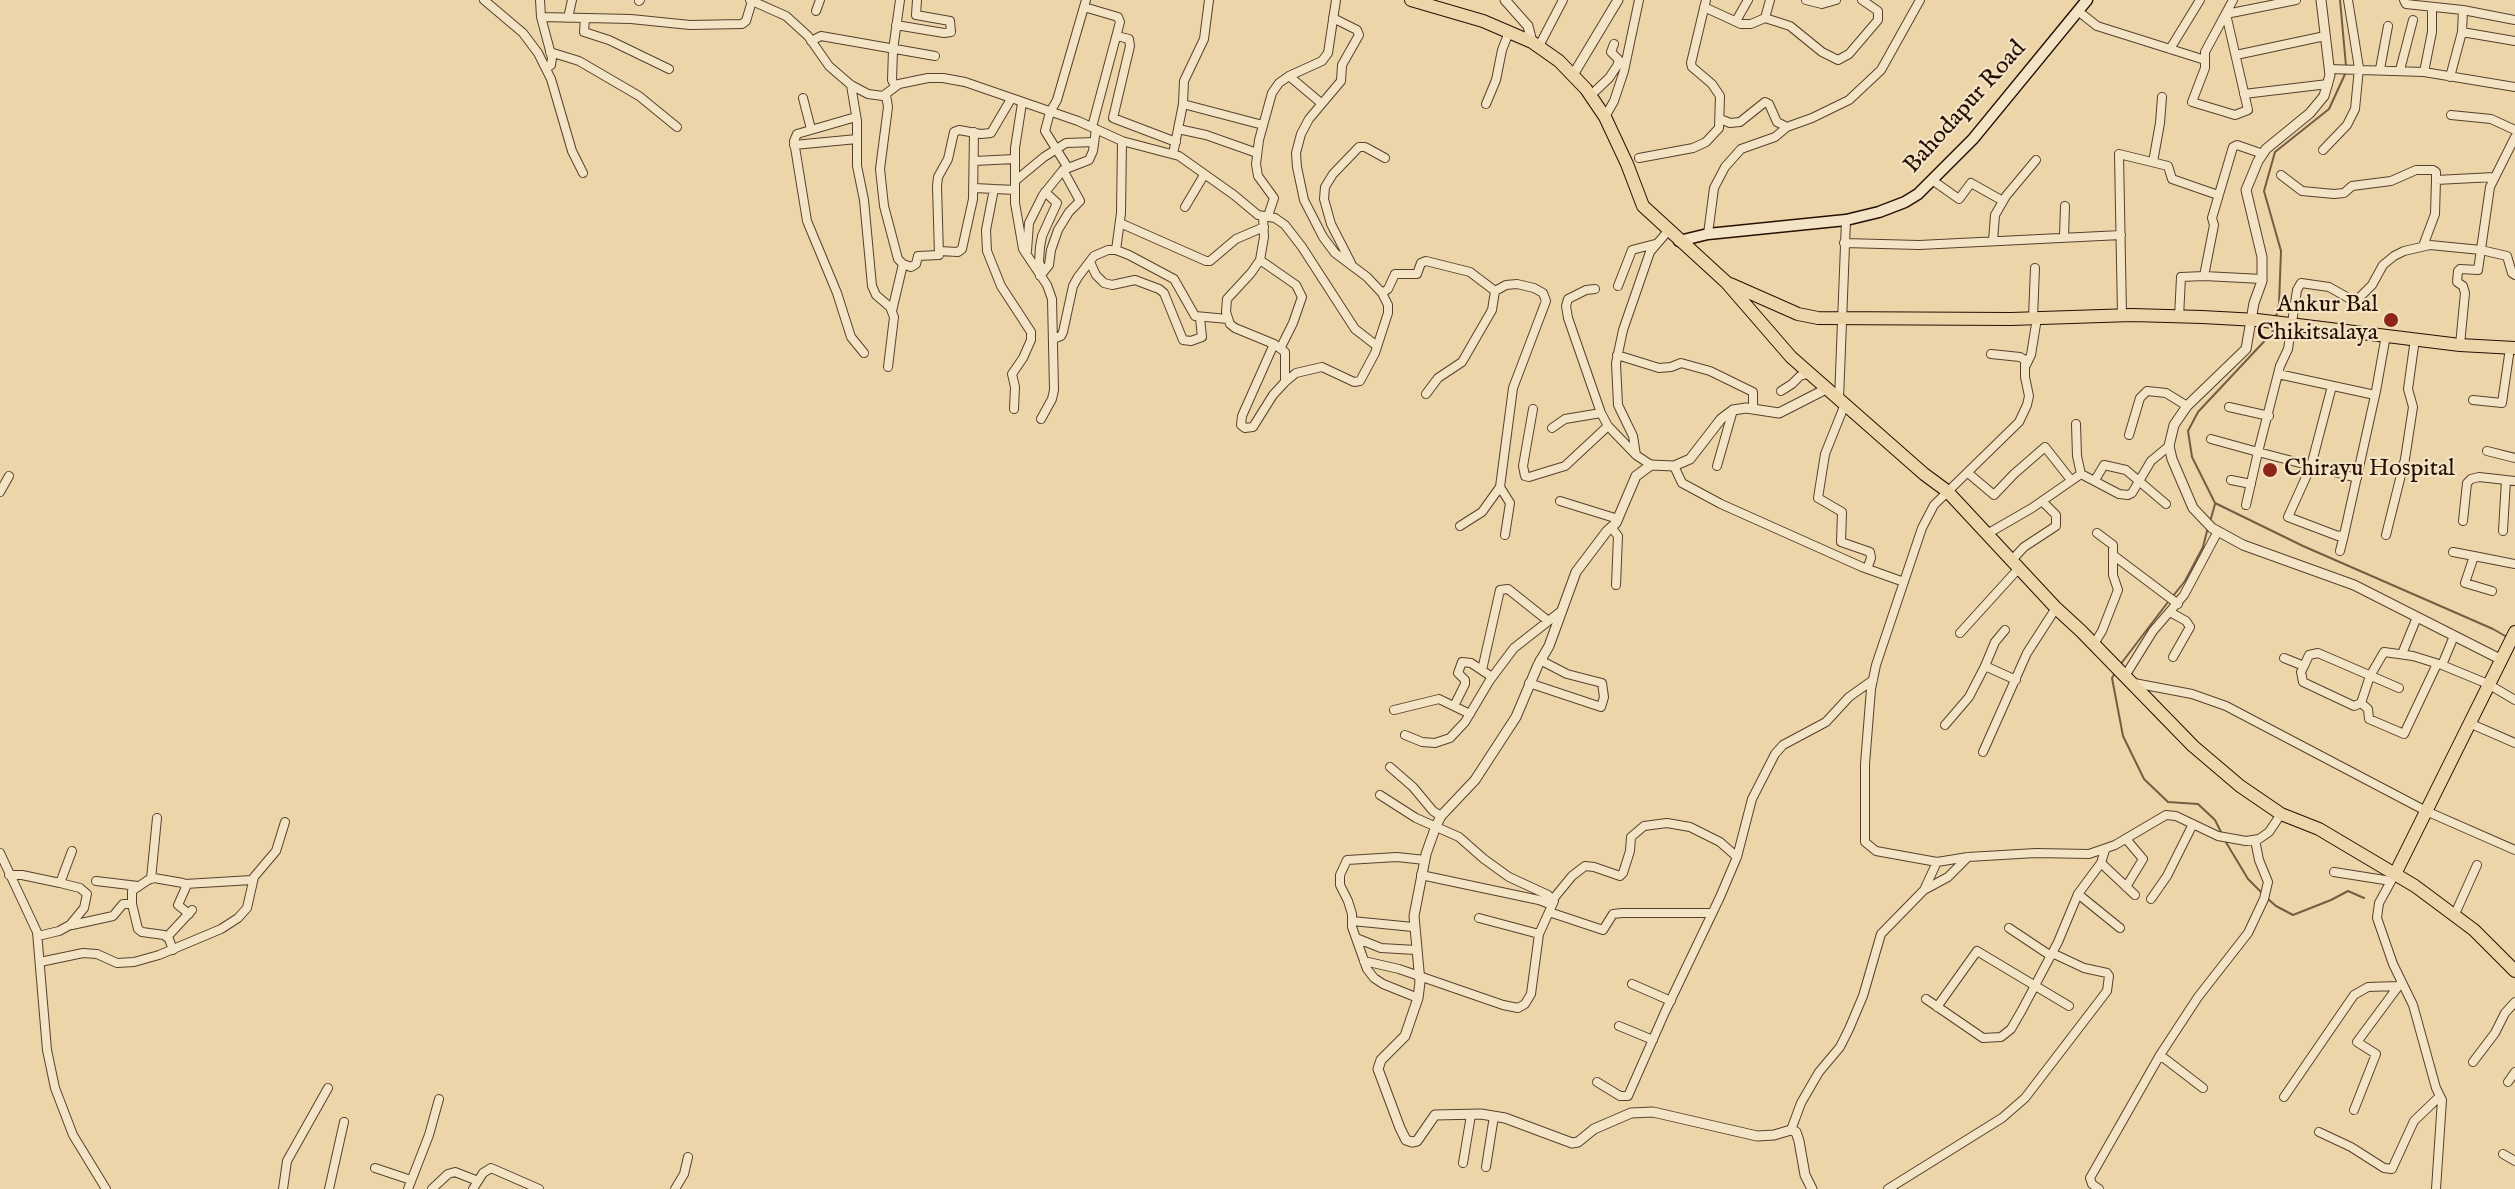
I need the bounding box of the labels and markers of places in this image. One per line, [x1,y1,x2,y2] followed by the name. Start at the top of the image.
[2257,292,2378,348] place label: Ankur Bal Chikitsalaya
[2382,311,2400,329] marker: Ankur Bal Chikitsalaya
[2284,456,2455,484] place label: Chirayu Hospital
[2261,461,2279,479] marker: Chirayu Hospital

